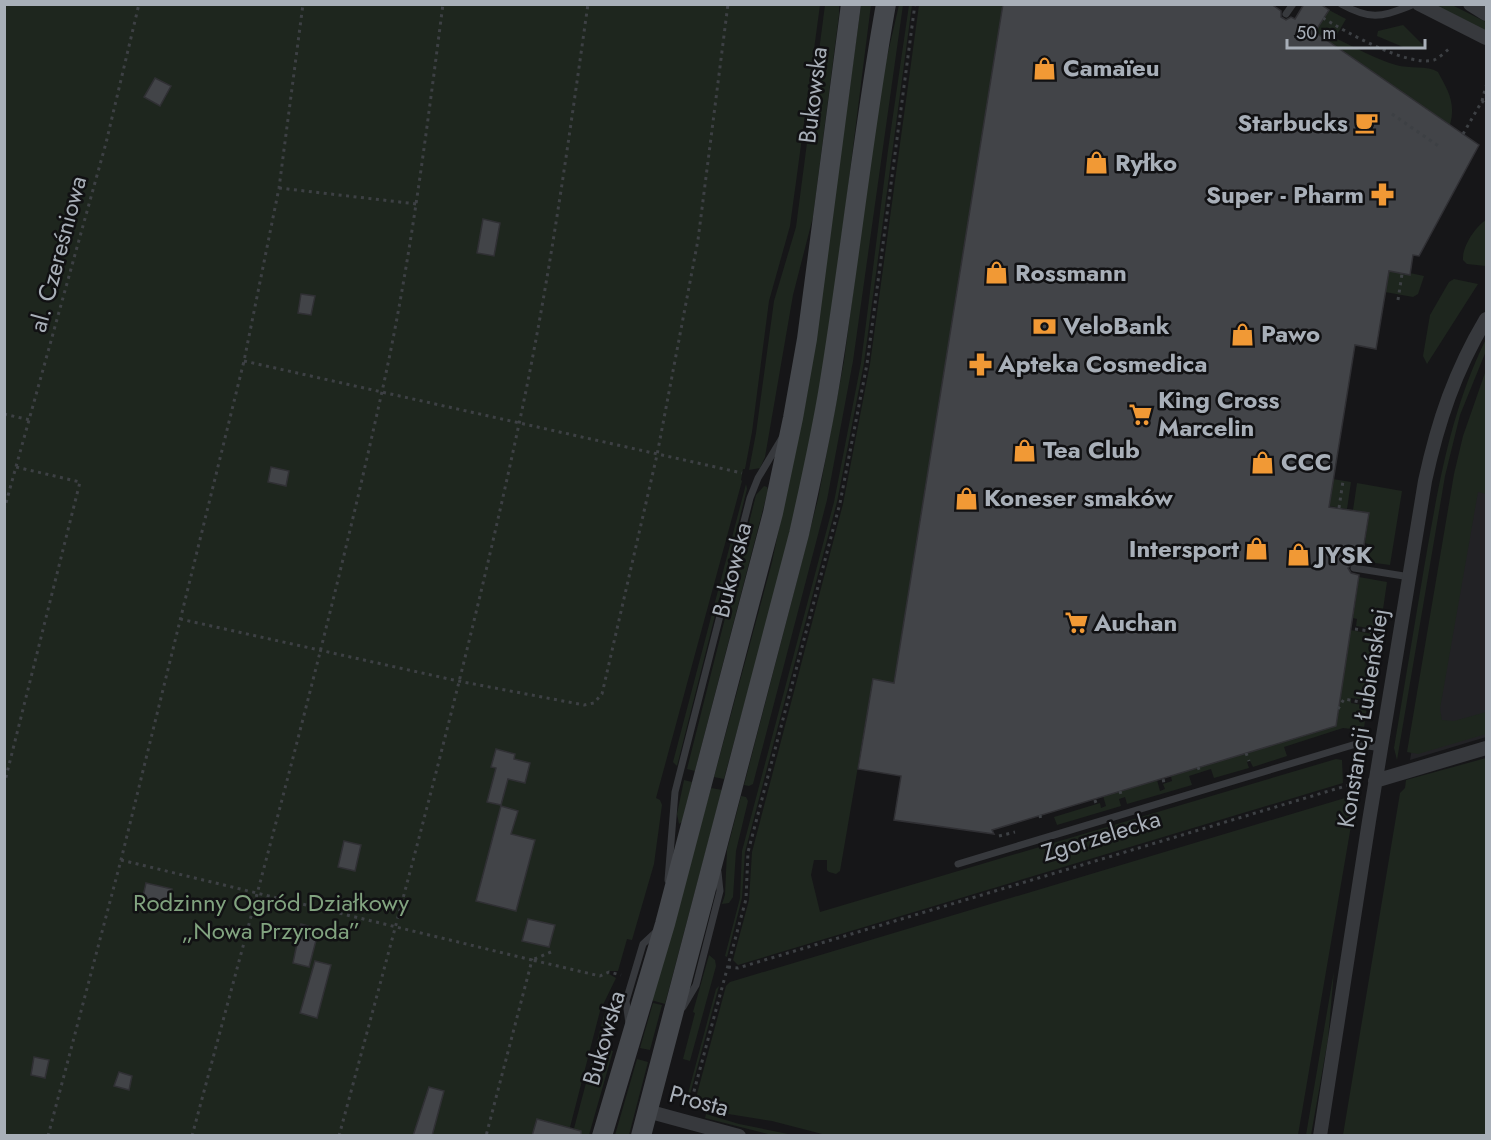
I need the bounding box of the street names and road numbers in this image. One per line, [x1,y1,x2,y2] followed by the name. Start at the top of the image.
[789,45,836,145] street label: Bukowska
[20,172,95,336] street label: al. Czereśniowa
[703,519,760,621] street label: Bukowska
[1328,606,1397,830] street label: Konstancji Łubieńskiej
[1037,801,1165,870] street label: Zgorzelecka
[573,986,634,1089] street label: Bukowska
[665,1076,733,1125] street label: Prosta

